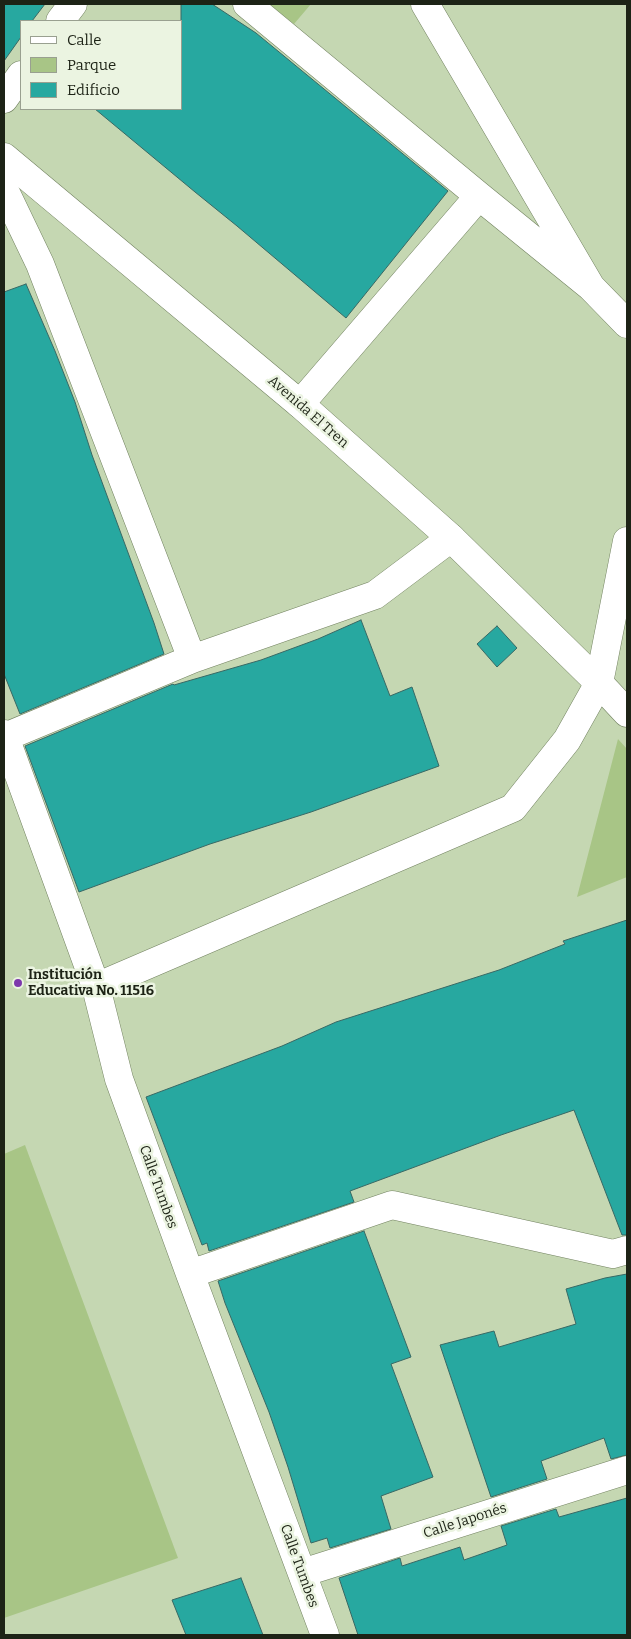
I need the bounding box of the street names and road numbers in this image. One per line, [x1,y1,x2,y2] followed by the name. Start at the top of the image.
[264,372,352,452] street label: Avenida El Tren
[135,1143,181,1231] street label: Calle Tumbes
[421,1500,509,1542] street label: Calle Japonés
[276,1522,322,1610] street label: Calle Tumbes

